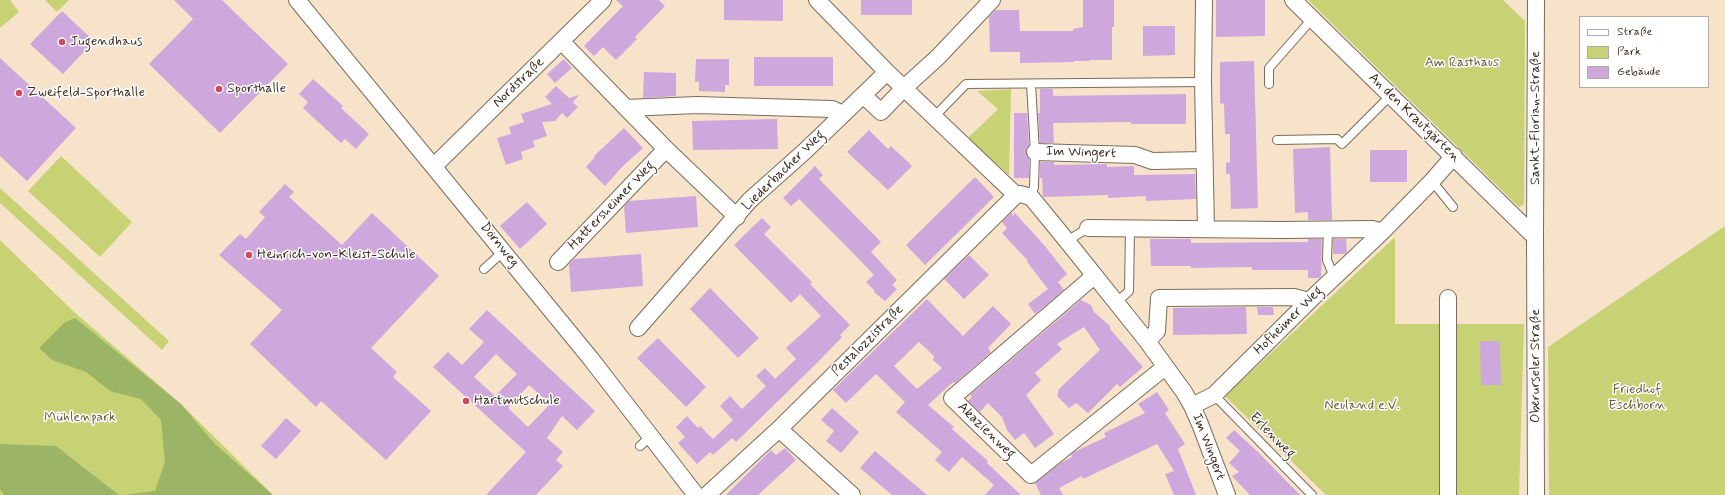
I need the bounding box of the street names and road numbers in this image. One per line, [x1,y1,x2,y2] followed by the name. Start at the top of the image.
[1528,51,1544,185] street label: Sankt-Florian-Straße
[490,54,548,112] street label: Nordstraße
[1364,70,1464,166] street label: An den Krautgärten
[739,127,829,215] street label: Liederbacher Weg
[1046,143,1116,163] street label: Im Wingert
[565,158,659,254] street label: Hattersheimer Weg
[476,219,522,271] street label: Dörnweg
[1251,283,1327,359] street label: Hofheimer Weg
[829,302,907,380] street label: Pestalozzistraße
[1528,309,1544,423] street label: Oberurseler Straße
[953,399,1019,463] street label: Akazienweg
[1246,410,1298,462] street label: Erlenweg
[1188,411,1228,483] street label: Im Wingert

